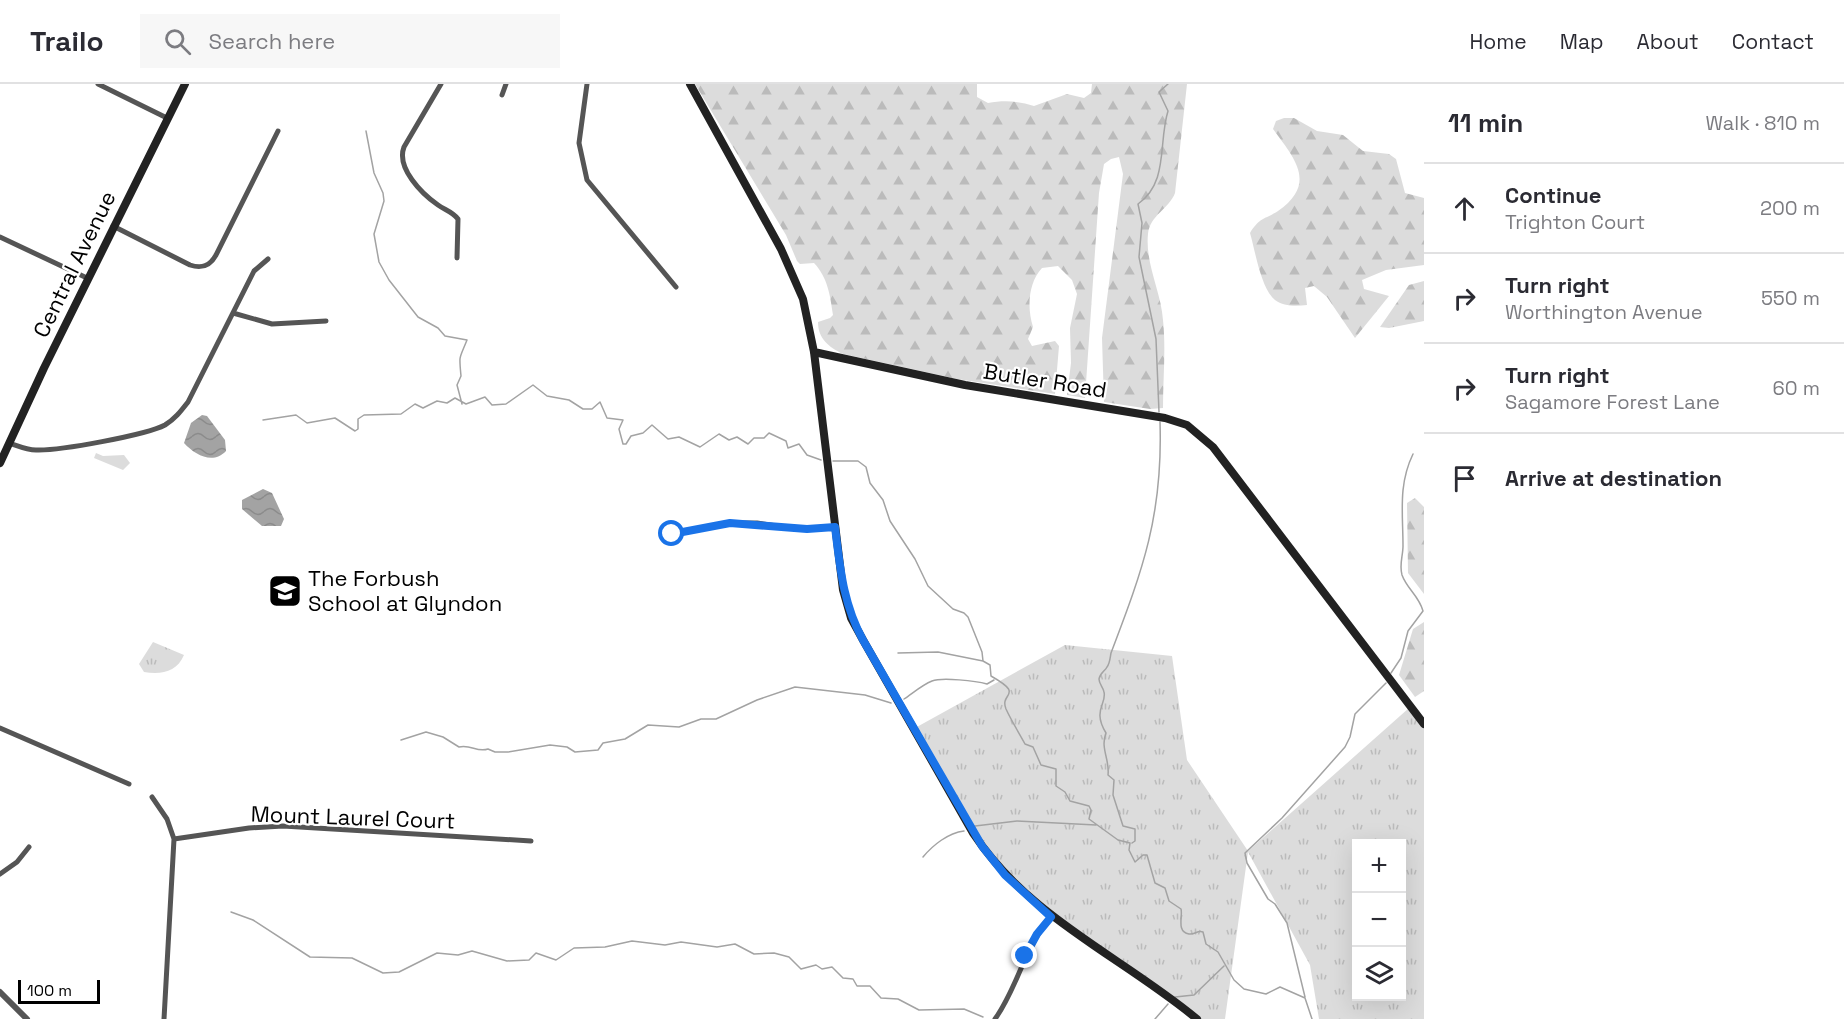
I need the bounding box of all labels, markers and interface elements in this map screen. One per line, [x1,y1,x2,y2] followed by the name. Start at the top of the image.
[140,14,560,68] search box
[30,23,104,59] text: Trailo
[161,25,194,58] icon: search
[209,27,335,55] text: Search here
[1469,28,1527,55] text: Home
[1560,28,1604,55] text: Map
[1637,28,1699,55] text: About
[1732,28,1814,55] text: Contact
[1448,106,1523,140] text: 11 min
[1706,110,1820,136] text: Walk · 810 m
[1505,181,1601,209] text: Continue
[26,186,122,342] street label: Central Avenue
[1448,192,1481,225] icon: ahead
[1760,195,1820,221] text: 200 m
[1505,209,1645,235] text: Trighton Court
[1505,271,1610,299] text: Turn right
[1448,282,1481,315] icon: right
[1761,285,1820,311] text: 550 m
[1505,299,1703,325] text: Worthington Avenue
[981,356,1109,404] street label: Butler Road
[1505,361,1610,389] text: Turn right
[1448,372,1481,405] icon: right
[1773,375,1820,401] text: 60 m
[1505,389,1720,415] text: Sagamore Forest Lane
[1448,462,1481,495] icon: arrive
[1505,464,1722,492] text: Arrive at destination
[658,520,684,546] route start
[308,564,502,617] place label: The Forbush School at Glyndon
[267,573,303,609] school or university icon: The Forbush School at Glyndon
[250,799,456,835] street label: Mount Laurel Court
[1352,839,1406,1001] map controls
[1352,839,1406,893] button: +
[1352,893,1406,947] button: −
[1011,942,1037,968] route end
[1352,947,1406,1001] button: layers
[18,977,100,1004] scale bar
[27,980,72,1001] text: 100 m

